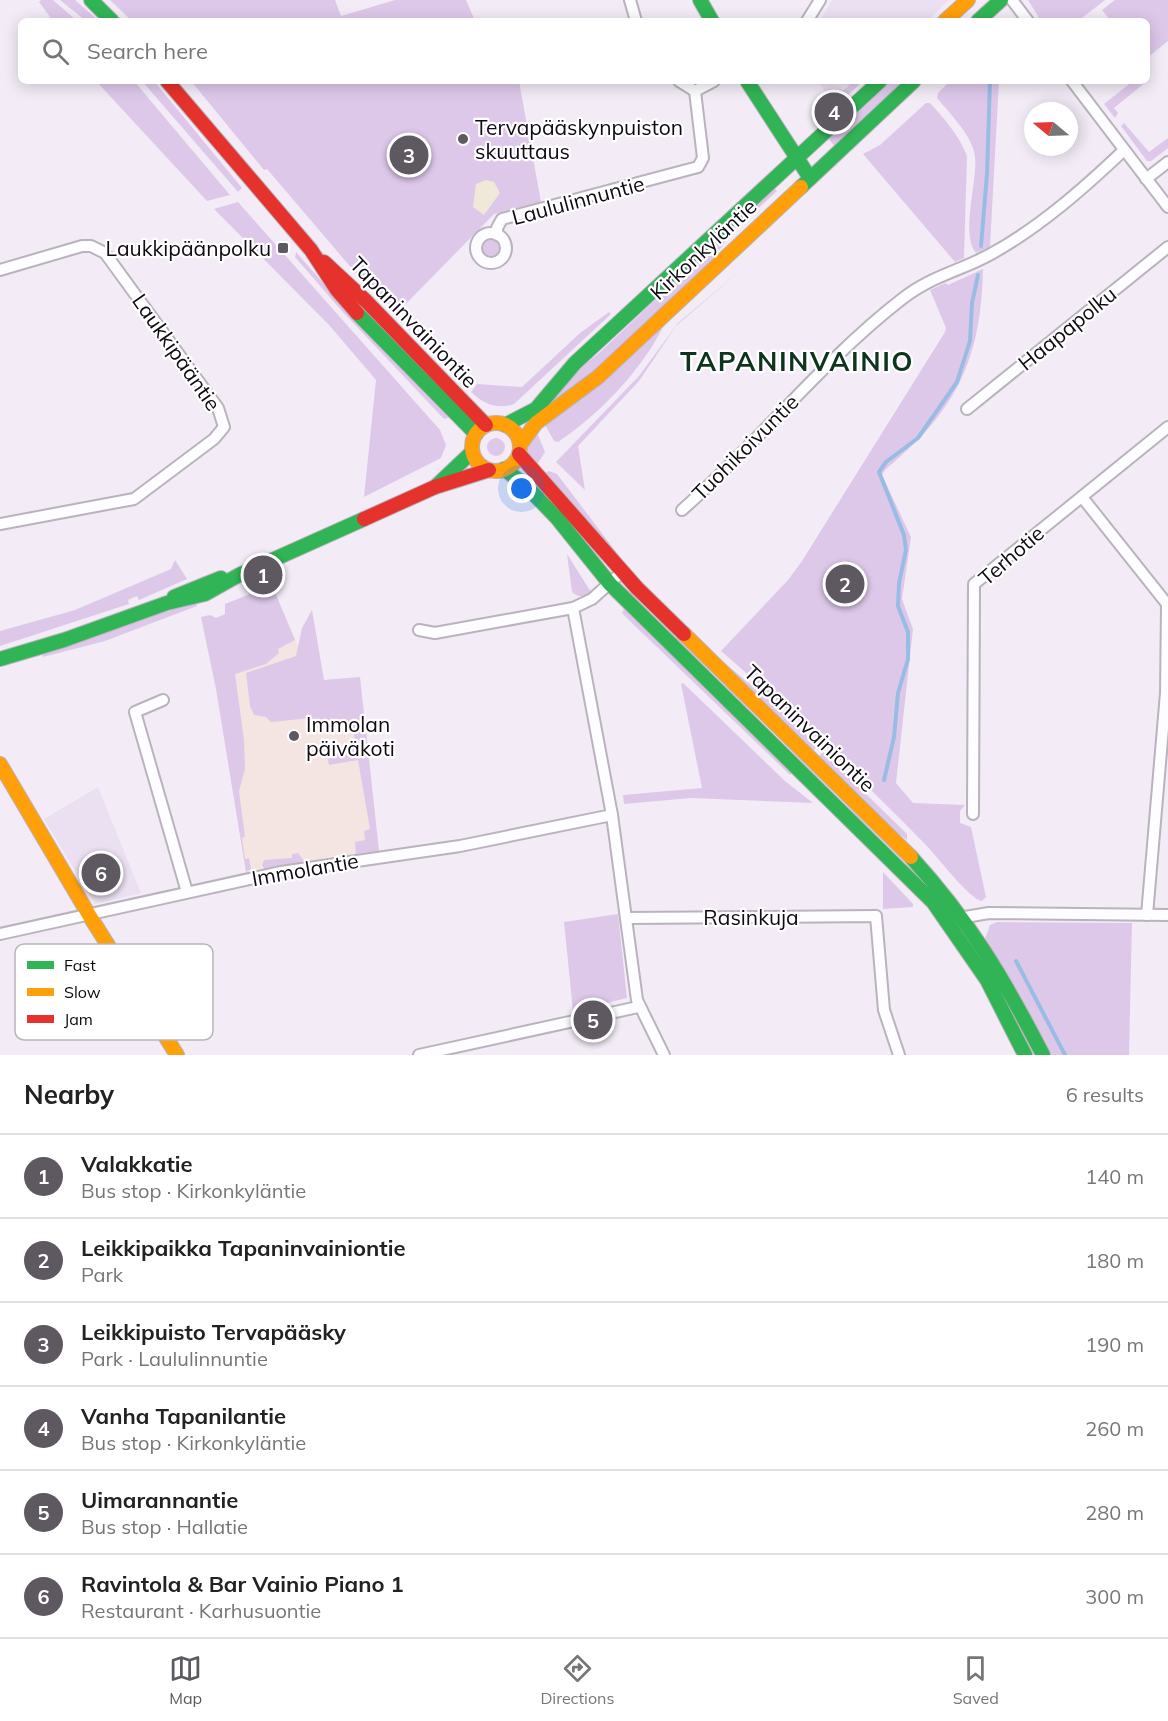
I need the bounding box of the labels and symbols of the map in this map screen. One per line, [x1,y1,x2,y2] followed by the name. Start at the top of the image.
[814,90,854,134] pin: 4
[1024,102,1078,156] north arrow
[475,114,683,164] place label: Tervapääskynpuiston skuuttaus
[390,132,428,178] pin: 3
[456,132,470,146] marker: Tervapääskynpuiston skuuttaus
[509,170,647,230] street label: Laululinnuntie
[644,193,762,305] street label: Kirkonkyläntie
[106,235,271,261] place label: Laukkipäänpolku
[276,241,290,255] marker: Laukkipäänpolku
[345,251,483,393] street label: Tapaninvainiontie
[1013,280,1121,376] street label: Haapapolku
[127,289,227,415] street label: Laukkipääntie
[680,344,914,378] district label: TAPANINVAINIO
[686,388,804,506] street label: Tuohikoivuntie
[507,474,536,503] your location
[973,520,1049,590] street label: Terhotie
[244,552,282,598] pin: 1
[826,562,864,606] pin: 2
[739,659,881,797] street label: Tapaninvainiontie
[306,711,395,761] place label: Immolan päiväkoti
[287,729,301,743] marker: Immolan päiväkoti
[250,847,360,891] street label: Immolantie
[82,850,120,896] pin: 6
[703,904,799,930] street label: Rasinkuja
[15,944,213,1040] legend
[64,955,96,975] text: Fast
[64,982,101,1002] text: Slow
[574,998,612,1042] pin: 5
[64,1009,93,1029] text: Jam

